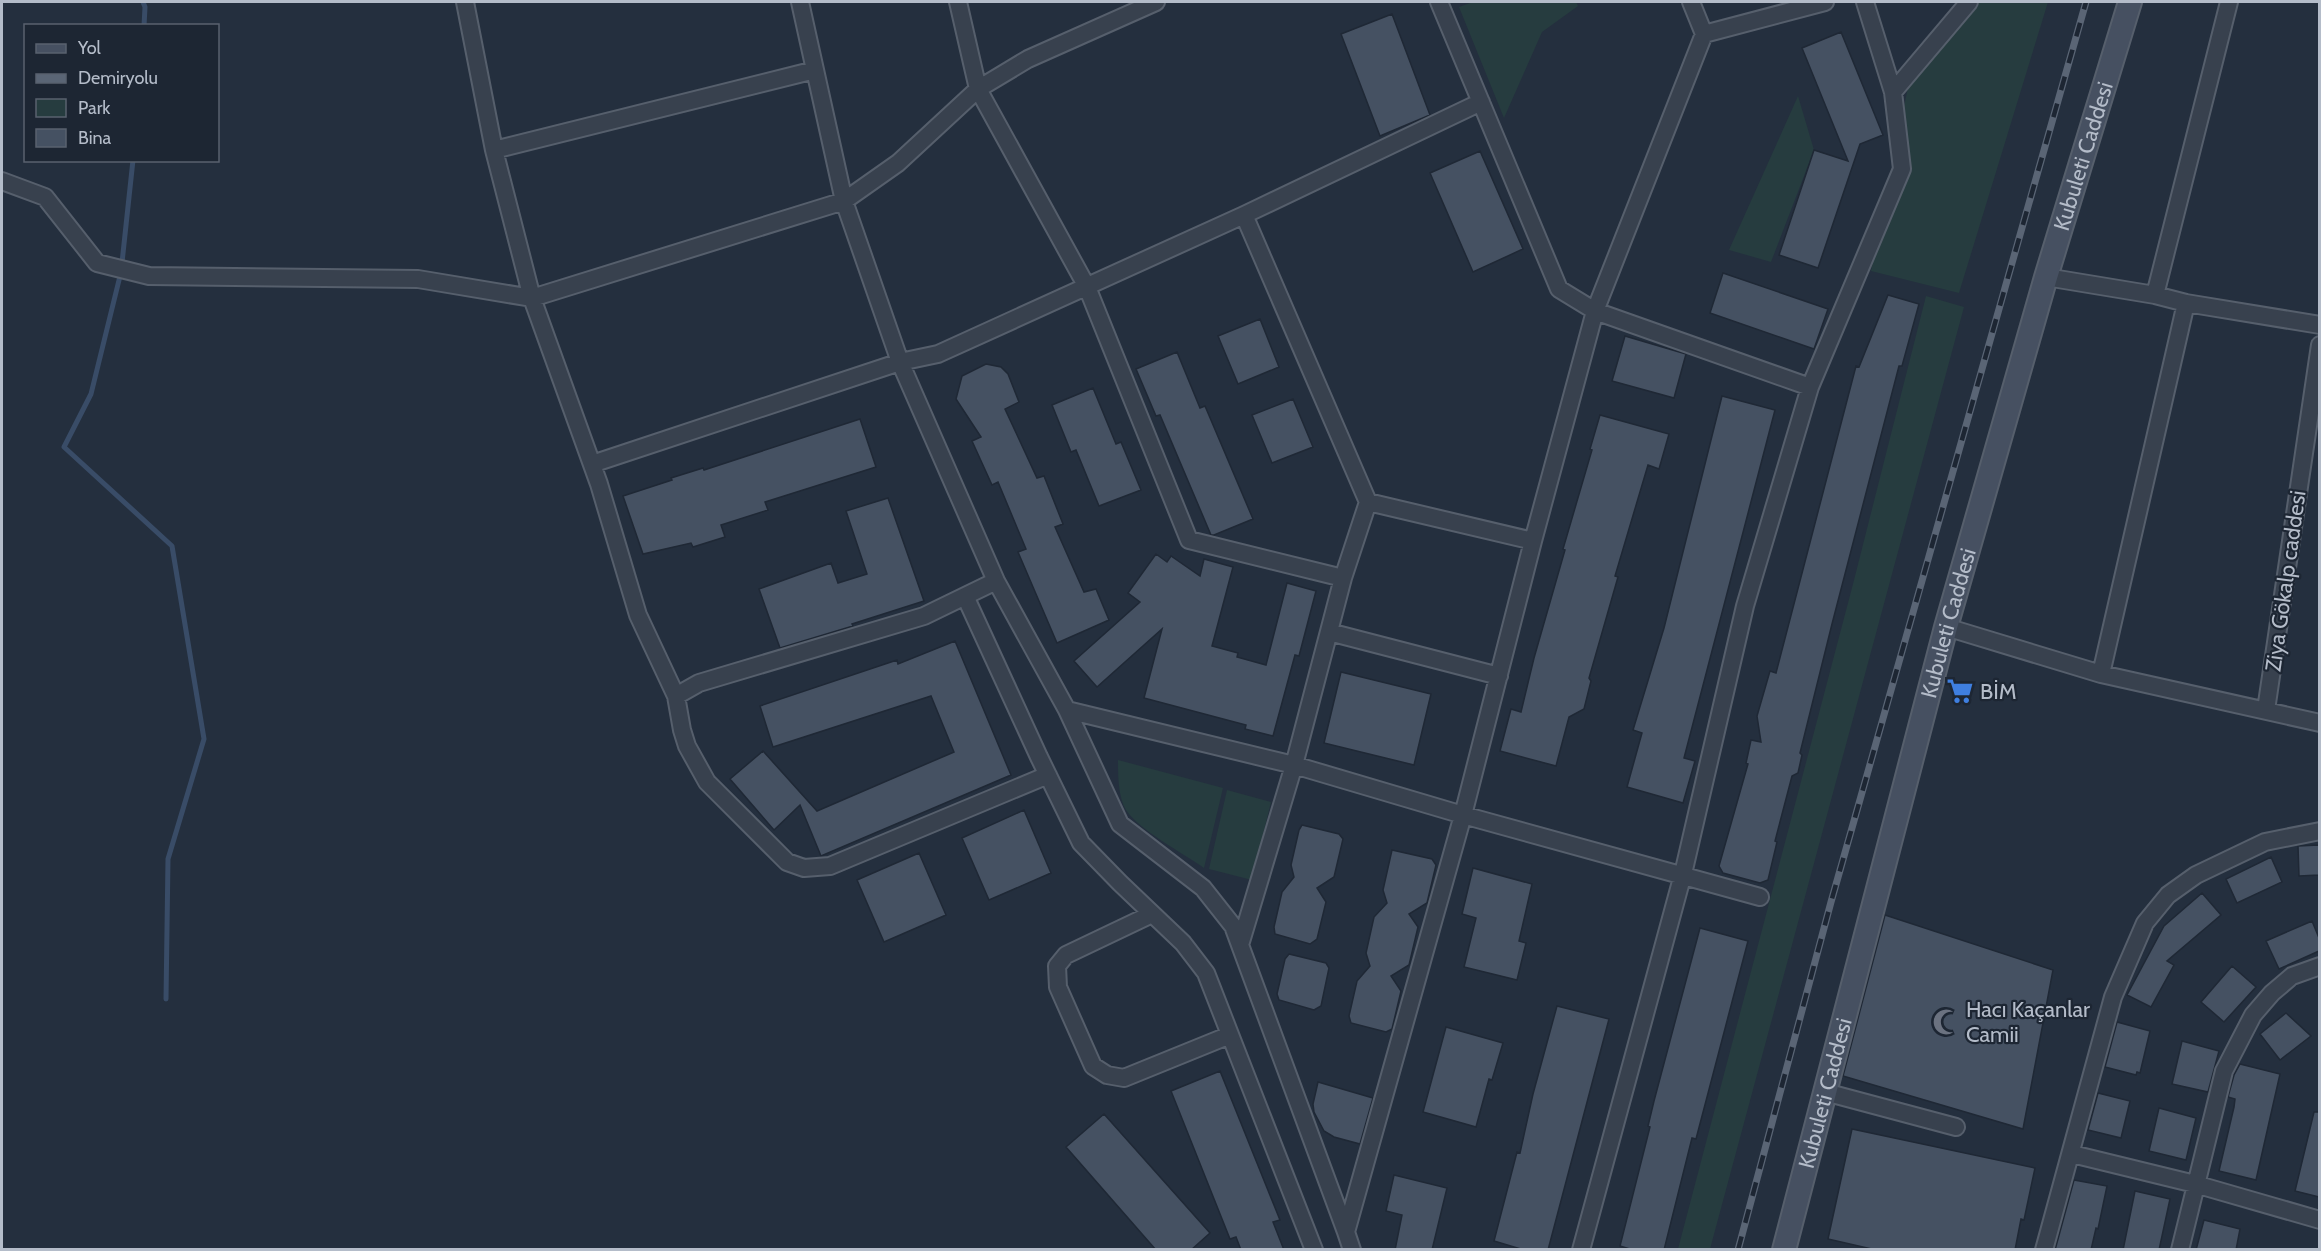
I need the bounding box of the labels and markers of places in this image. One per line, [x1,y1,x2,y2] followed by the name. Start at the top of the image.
[1945,676,1975,706] supermarket icon: BİM
[1980,678,2017,705] place label: BİM
[1966,996,2090,1048] place label: Hacı Kaçanlar Camii
[1931,1007,1961,1037] mosque icon: Hacı Kaçanlar Camii

